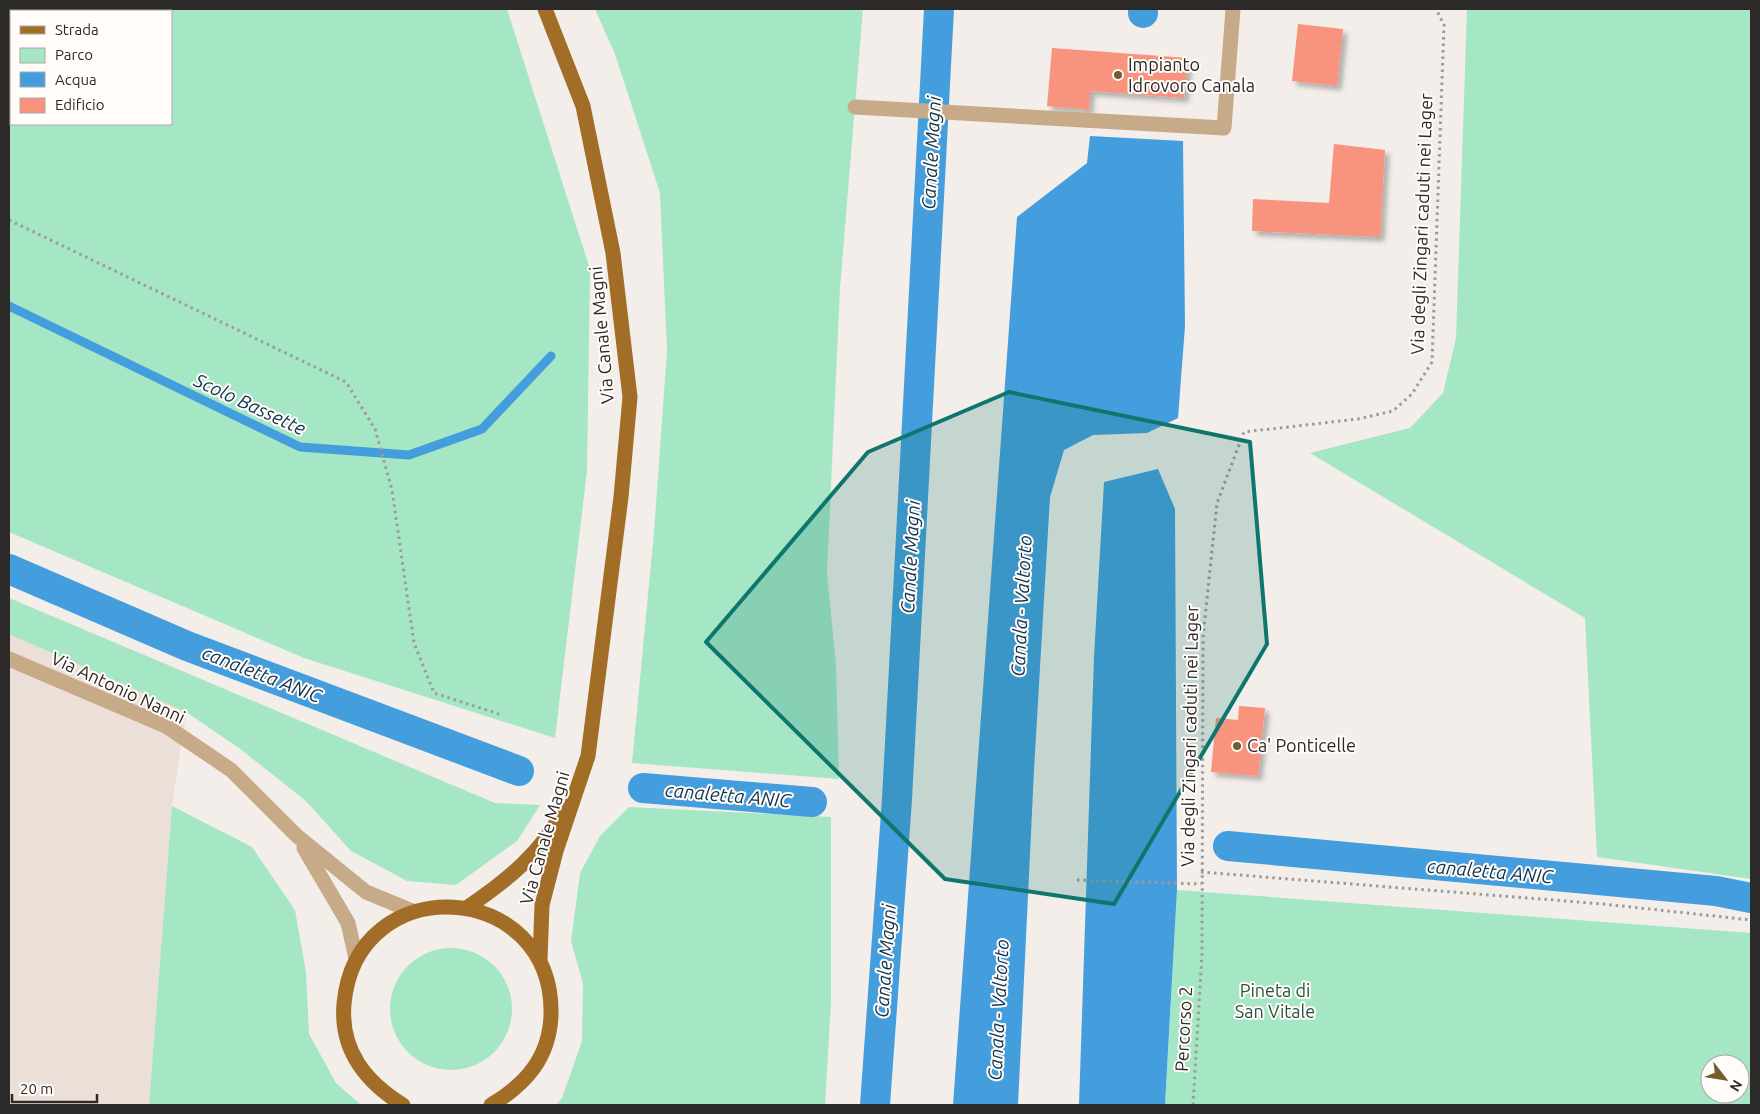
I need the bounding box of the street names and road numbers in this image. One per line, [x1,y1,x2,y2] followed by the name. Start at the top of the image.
[1406,93,1436,355] street label: Via degli Zingari caduti nei Lager
[585,265,617,405] street label: Via Canale Magni
[1177,605,1201,867] street label: Via degli Zingari caduti nei Lager
[48,647,189,727] street label: Via Antonio Nanni
[515,769,573,907] street label: Via Canale Magni
[1171,986,1195,1072] street label: Percorso 2

